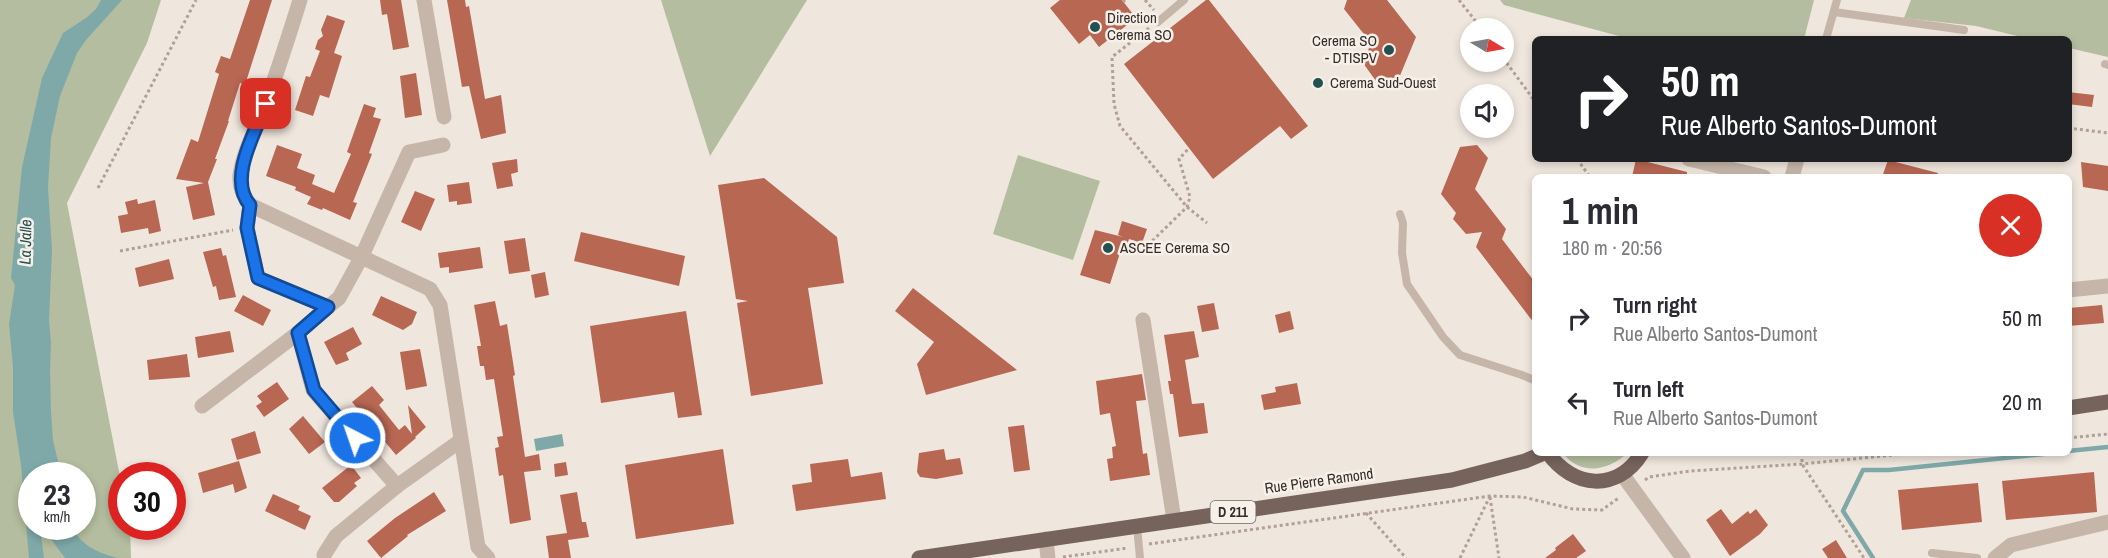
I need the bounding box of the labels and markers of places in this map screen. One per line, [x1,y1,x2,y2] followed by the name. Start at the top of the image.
[1107,7,1172,45] place label: Direction Cerema SO
[1088,20,1102,34] marker: Direction Cerema SO
[1312,30,1378,68] place label: Cerema SO - DTISPV
[1382,43,1396,57] marker: Cerema SO - DTISPV
[1330,72,1437,93] place label: Cerema Sud-Ouest
[1311,76,1325,90] marker: Cerema Sud-Ouest
[240,78,291,129] pin
[1119,237,1230,258] place label: ASCEE Cerema SO
[1101,241,1115,255] marker: ASCEE Cerema SO

